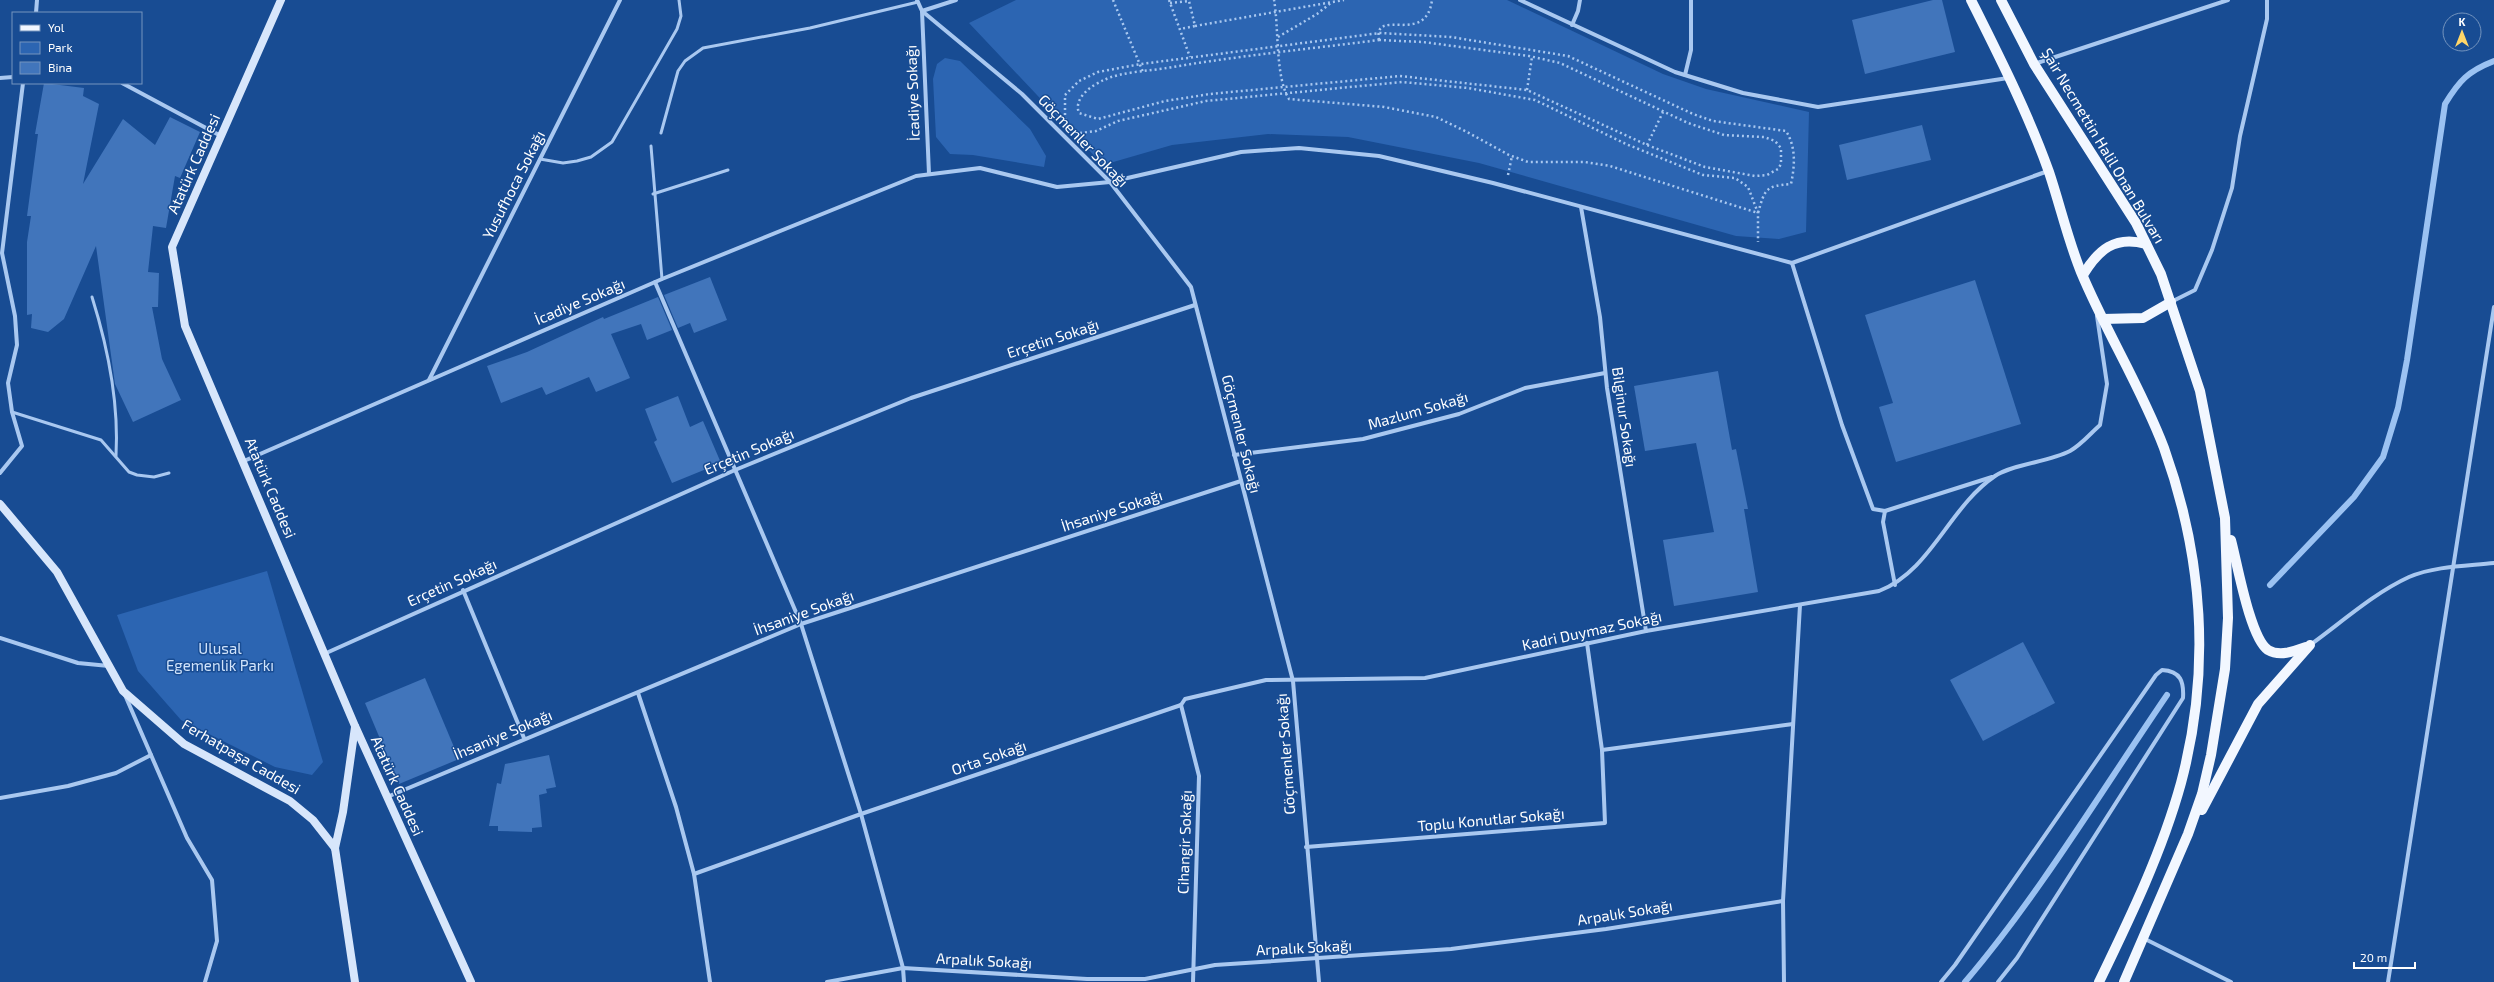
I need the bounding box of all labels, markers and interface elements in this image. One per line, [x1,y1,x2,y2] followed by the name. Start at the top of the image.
[12,12,142,84] legend
[2442,12,2482,52] north arrow
[2459,15,2466,28] text: K
[48,20,65,34] text: Yol
[48,40,73,54] text: Park
[901,45,923,141] street label: İcadiye Sokağı
[2037,45,2169,247] street label: Şair Necmettin Halil Onan Bulvarı
[48,60,72,74] text: Bina
[1034,90,1132,191] street label: Göçmenler Sokağı
[163,111,223,216] street label: Atatürk Caddesi
[478,127,548,242] street label: Yusufhoca Sokağı
[532,274,627,328] street label: İcadiye Sokağı
[1004,315,1101,362] street label: Erçetin Sokağı
[1609,366,1641,468] street label: Bilginur Sokağı
[1218,373,1265,495] street label: Göçmenler Sokağı
[1366,387,1470,433] street label: Mazlum Sokağı
[701,424,797,479] street label: Erçetin Sokağı
[242,435,300,541] street label: Atatürk Caddesi
[1059,485,1164,535] street label: İhsaniye Sokağı
[404,554,499,611] street label: Erçetin Sokağı
[751,586,856,638] street label: İhsaniye Sokağı
[1520,606,1663,654] street label: Kadri Duymaz Sokağı
[166,639,274,674] park label: Ulusal Egemenlik Parkı
[1272,693,1299,815] street label: Göçmenler Sokağı
[451,705,554,763] street label: İhsaniye Sokağı
[178,715,304,798] street label: Ferhatpaşa Caddesi
[368,733,428,838] street label: Atatürk Caddesi
[949,736,1029,778] street label: Orta Sokağı
[1173,790,1195,894] street label: Cihangir Sokağı
[1417,804,1565,834] street label: Toplu Konutlar Sokağı
[1576,896,1674,928] street label: Arpalık Sokağı
[1255,935,1352,959] street label: Arpalık Sokağı
[2354,944,2415,970] scale bar
[936,948,1033,972] street label: Arpalık Sokağı
[2360,950,2387,964] text: 20 m

